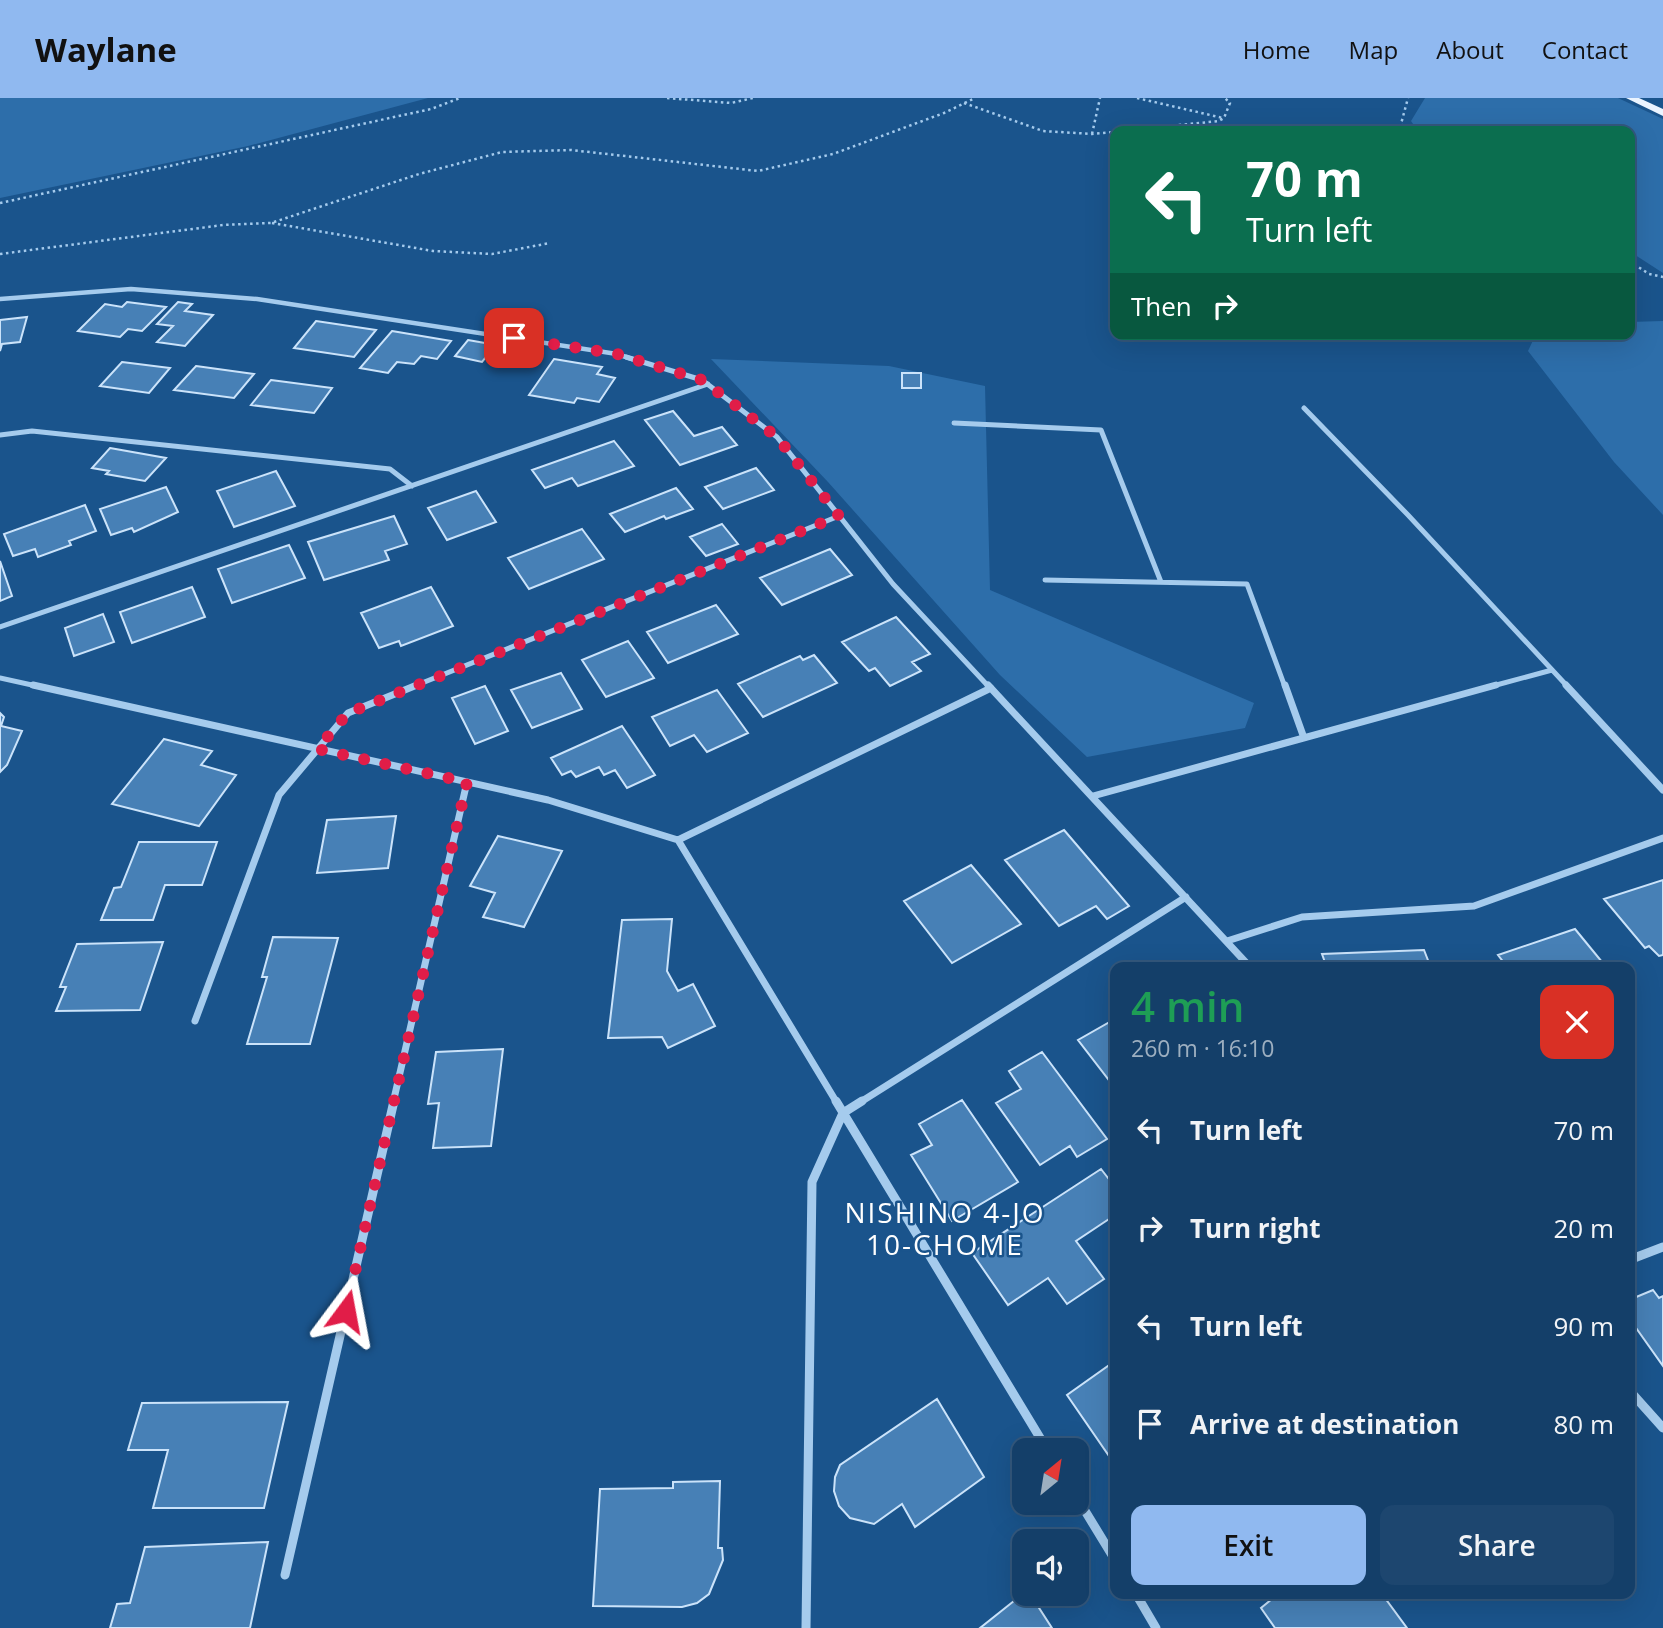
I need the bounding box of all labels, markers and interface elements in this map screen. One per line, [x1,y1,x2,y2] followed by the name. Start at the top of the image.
[35,27,177,72] text: Waylane
[1243,33,1311,66] text: Home
[1349,33,1398,66] text: Map
[1436,33,1504,66] text: About
[1542,33,1628,66] text: Contact
[1246,145,1363,211] text: 70 m
[1131,154,1222,245] icon: left
[1246,208,1372,251] text: Turn left
[1206,287,1244,325] icon: right
[1131,288,1192,324] text: Then
[484,308,544,368] pin
[495,319,533,357] icon: arrive
[1131,977,1244,1034] text: 4 min
[1540,985,1614,1059] button: close
[1131,1032,1274,1064] text: 260 m · 16:10
[1131,1111,1169,1149] icon: left
[1190,1112,1302,1148] text: Turn left
[1553,1112,1614,1148] text: 70 m
[844,1193,1046,1263] district label: NISHINO 4-JO 10-CHOME
[1131,1209,1169,1247] icon: right
[1190,1210,1321,1246] text: Turn right
[1553,1210,1614,1246] text: 20 m
[309,1274,383,1348] position arrow
[1131,1307,1169,1345] icon: left
[1190,1308,1302,1344] text: Turn left
[1553,1308,1614,1344] text: 90 m
[1131,1405,1169,1443] icon: arrive
[1190,1406,1459,1442] text: Arrive at destination
[1553,1406,1614,1442] text: 80 m
[1012,1438,1088,1516] north arrow
[1012,1438,1089,1606] map controls
[1131,1505,1366,1585] button: Exit
[1380,1505,1614,1585] button: Share
[1012,1529,1089,1606] button: sound

